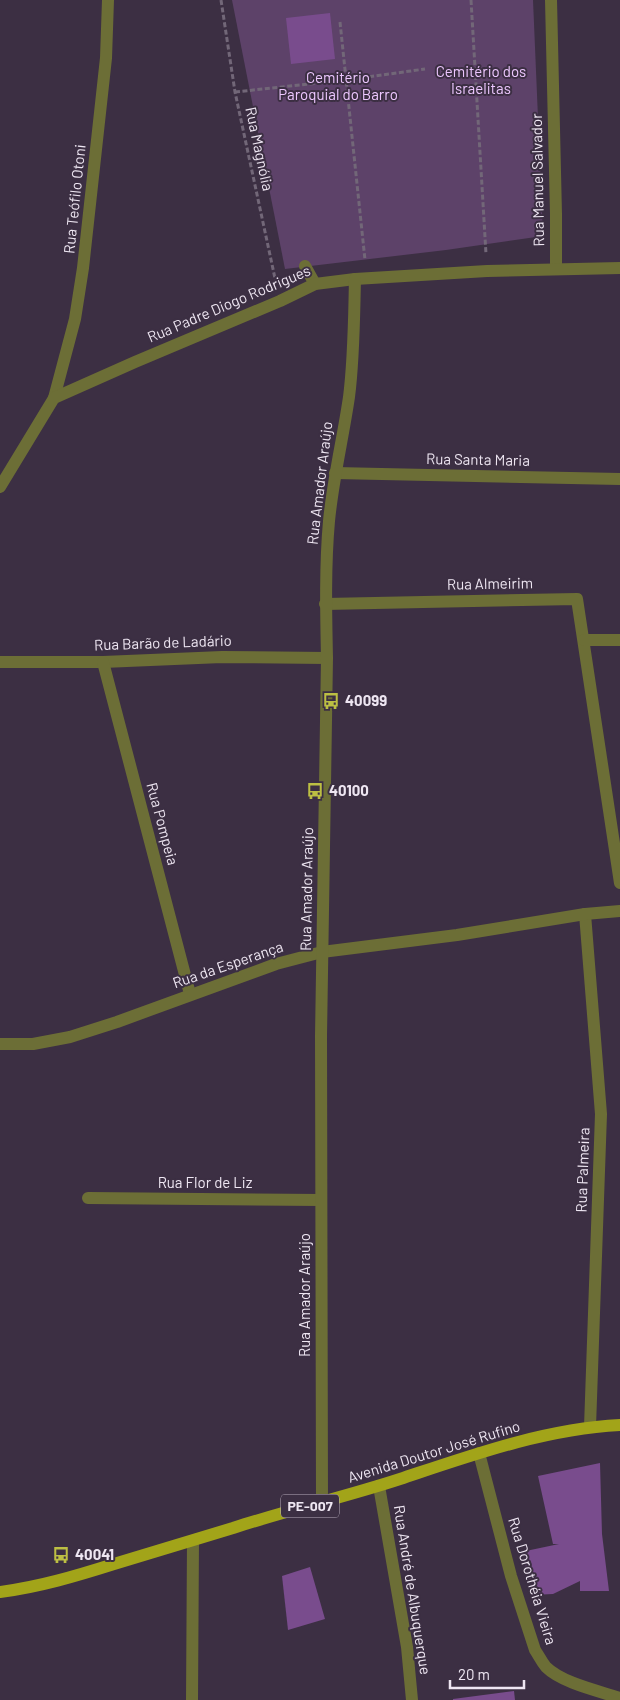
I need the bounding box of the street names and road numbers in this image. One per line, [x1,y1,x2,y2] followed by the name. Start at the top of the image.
[242,105,278,192] street label: Rua Magnólia
[527,113,547,247] street label: Rua Manuel Salvador
[59,143,89,254] street label: Rua Teófilo Otoni
[144,261,313,346] street label: Rua Padre Diogo Rodrigues
[303,420,335,546] street label: Rua Amador Araújo
[426,449,530,469] street label: Rua Santa Maria
[447,573,533,593] street label: Rua Almeirim
[94,631,232,653] street label: Rua Barão de Ladário
[143,780,183,867] street label: Rua Pompeia
[296,827,316,951] street label: Rua Amador Araújo
[170,937,285,991] street label: Rua da Esperança
[572,1127,592,1213] street label: Rua Palmeira
[158,1173,253,1191] street label: Rua Flor de Liz
[295,1233,313,1357] street label: Rua Amador Araújo
[345,1416,522,1486] street label: Avenida Doutor José Rufino
[281,1494,339,1518] road number: PE-007
[391,1504,435,1676] street label: Rua André de Albuquerque
[505,1515,561,1647] street label: Rua Dorothéia Vieira

